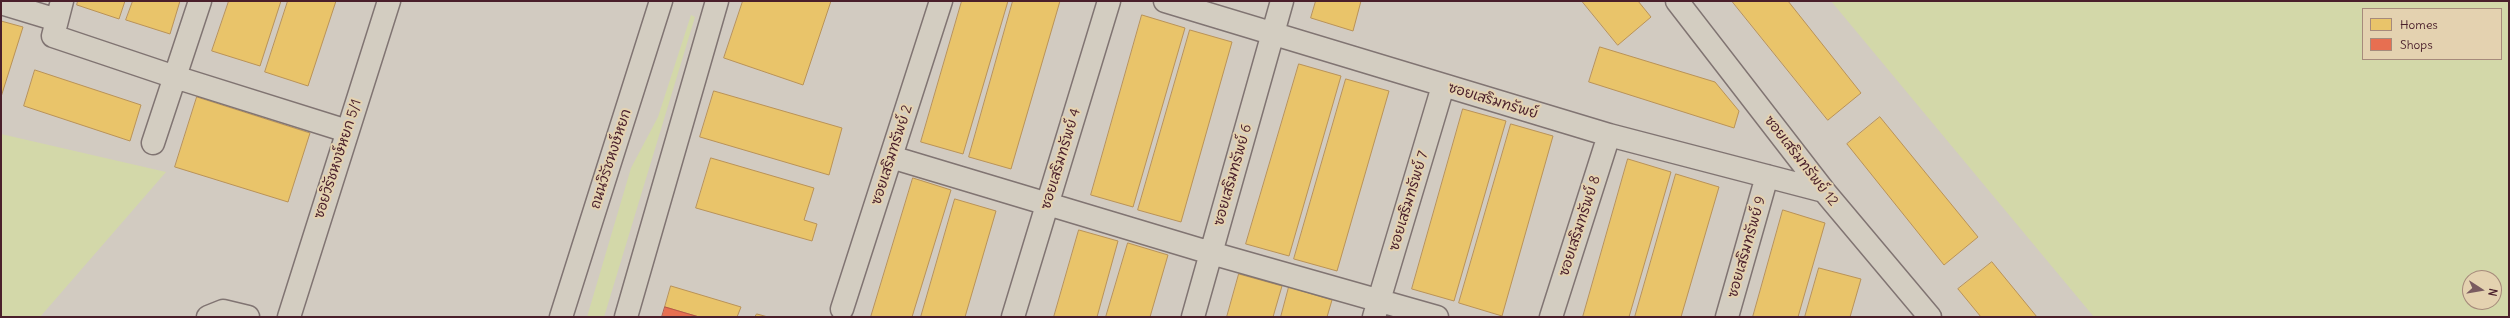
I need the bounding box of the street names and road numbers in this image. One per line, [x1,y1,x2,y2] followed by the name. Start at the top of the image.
[1446,79,1540,123] street label: ซอยเสริมทรัพย์
[311,97,365,221] street label: ซอยวิรัชหงษ์หยก 5/1
[868,103,916,207] street label: ซอยเสริมทรัพย์ 2
[1038,106,1084,212] street label: ซอยเสริมทรัพย์ 4
[587,107,635,211] street label: ถนนวิรัชหงษ์หยก
[1761,113,1841,209] street label: ซอยเสริมทรัพย์ 12
[1210,122,1256,228] street label: ซอยเสริมทรัพย์ 6
[1386,149,1432,253] street label: ซอยเสริมทรัพย์ 7
[1556,174,1604,278] street label: ซอยเสริมทรัพย์ 8
[1724,194,1770,300] street label: ซอยเสริมทรัพย์ 9

